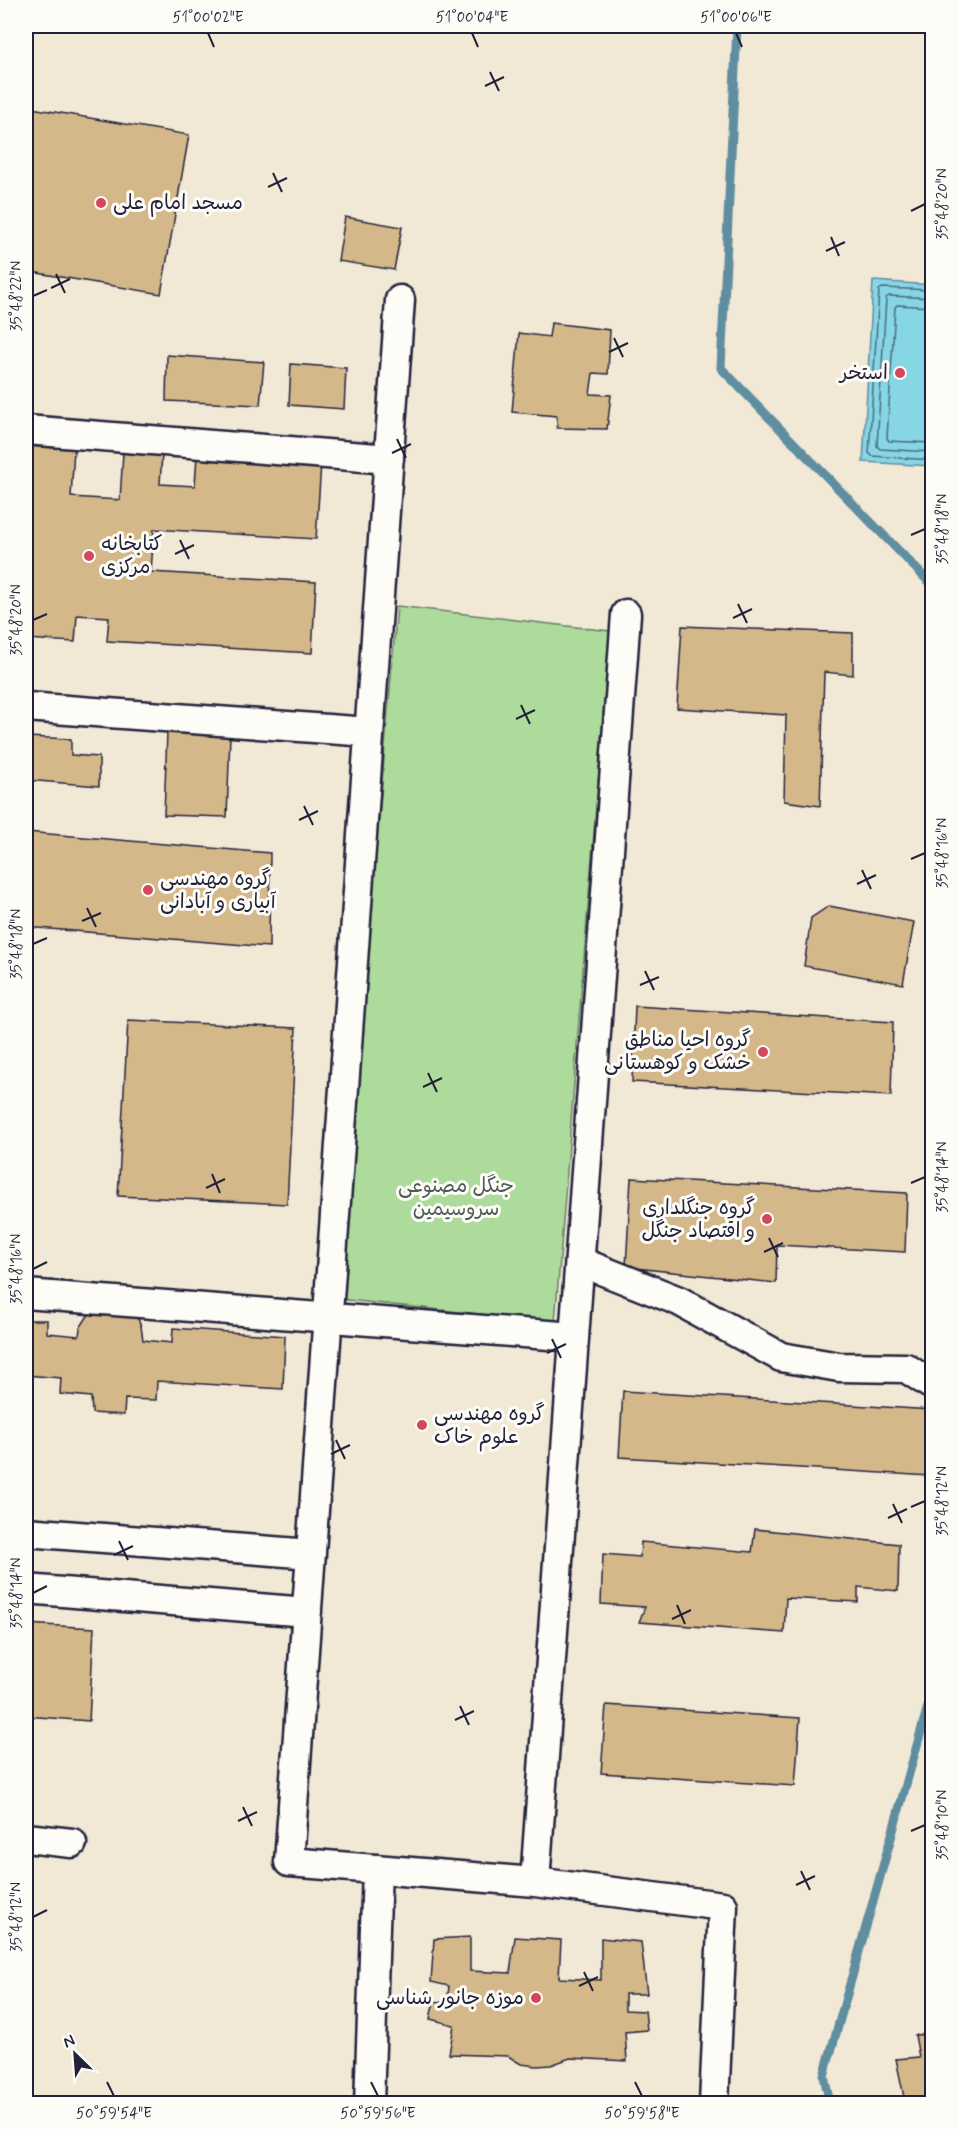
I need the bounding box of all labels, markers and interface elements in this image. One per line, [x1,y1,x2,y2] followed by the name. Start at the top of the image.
[172,8,244,28] text: 51°00'02"E
[436,8,508,28] text: 51°00'04"E
[700,8,772,28] text: 51°00'06"E
[933,168,953,240] text: 35°48'20"N
[113,190,243,217] place label: مسجد امام علی
[94,196,108,210] marker: مسجد امام علی
[7,261,27,331] text: 35°48'22"N
[838,360,888,387] place label: استخر
[893,366,907,380] marker: استخر
[933,494,953,564] text: 35°48'18"N
[101,531,162,581] place label: کتابخانه مرکزی
[82,549,96,563] marker: کتابخانه مرکزی
[7,584,27,656] text: 35°48'20"N
[933,818,953,888] text: 35°48'16"N
[160,866,277,916] place label: گروه مهندسی آبیاری و آبادانی
[141,883,155,897] marker: گروه مهندسی آبیاری و آبادانی
[7,909,27,979] text: 35°48'18"N
[604,1027,751,1077] place label: گروه احیا مناطق خشک و کوهستانی
[756,1045,770,1059] marker: گروه احیا مناطق خشک و کوهستانی
[933,1141,953,1213] text: 35°48'14"N
[398,1173,514,1223] park label: جنگل مصنوعی سروسیمین
[641,1195,755,1245] place label: گروه جنگلداری و اقتصاد جنگل
[760,1212,774,1226] marker: گروه جنگلداری و اقتصاد جنگل
[7,1234,27,1304] text: 35°48'16"N
[434,1401,545,1452] place label: گروه مهندسی علوم خاک
[415,1418,429,1432] marker: گروه مهندسی علوم خاک
[933,1466,953,1536] text: 35°48'12"N
[7,1557,27,1629] text: 35°48'14"N
[933,1790,953,1860] text: 35°48'10"N
[7,1882,27,1952] text: 35°48'12"N
[376,1985,524,2012] place label: موزه جانور شناسی
[529,1991,543,2005] marker: موزه جانور شناسی
[45,2024,105,2084] north arrow
[60,2030,79,2054] text: N
[76,2104,152,2124] text: 50°59'54"E
[340,2104,416,2124] text: 50°59'56"E
[604,2104,680,2124] text: 50°59'58"E

